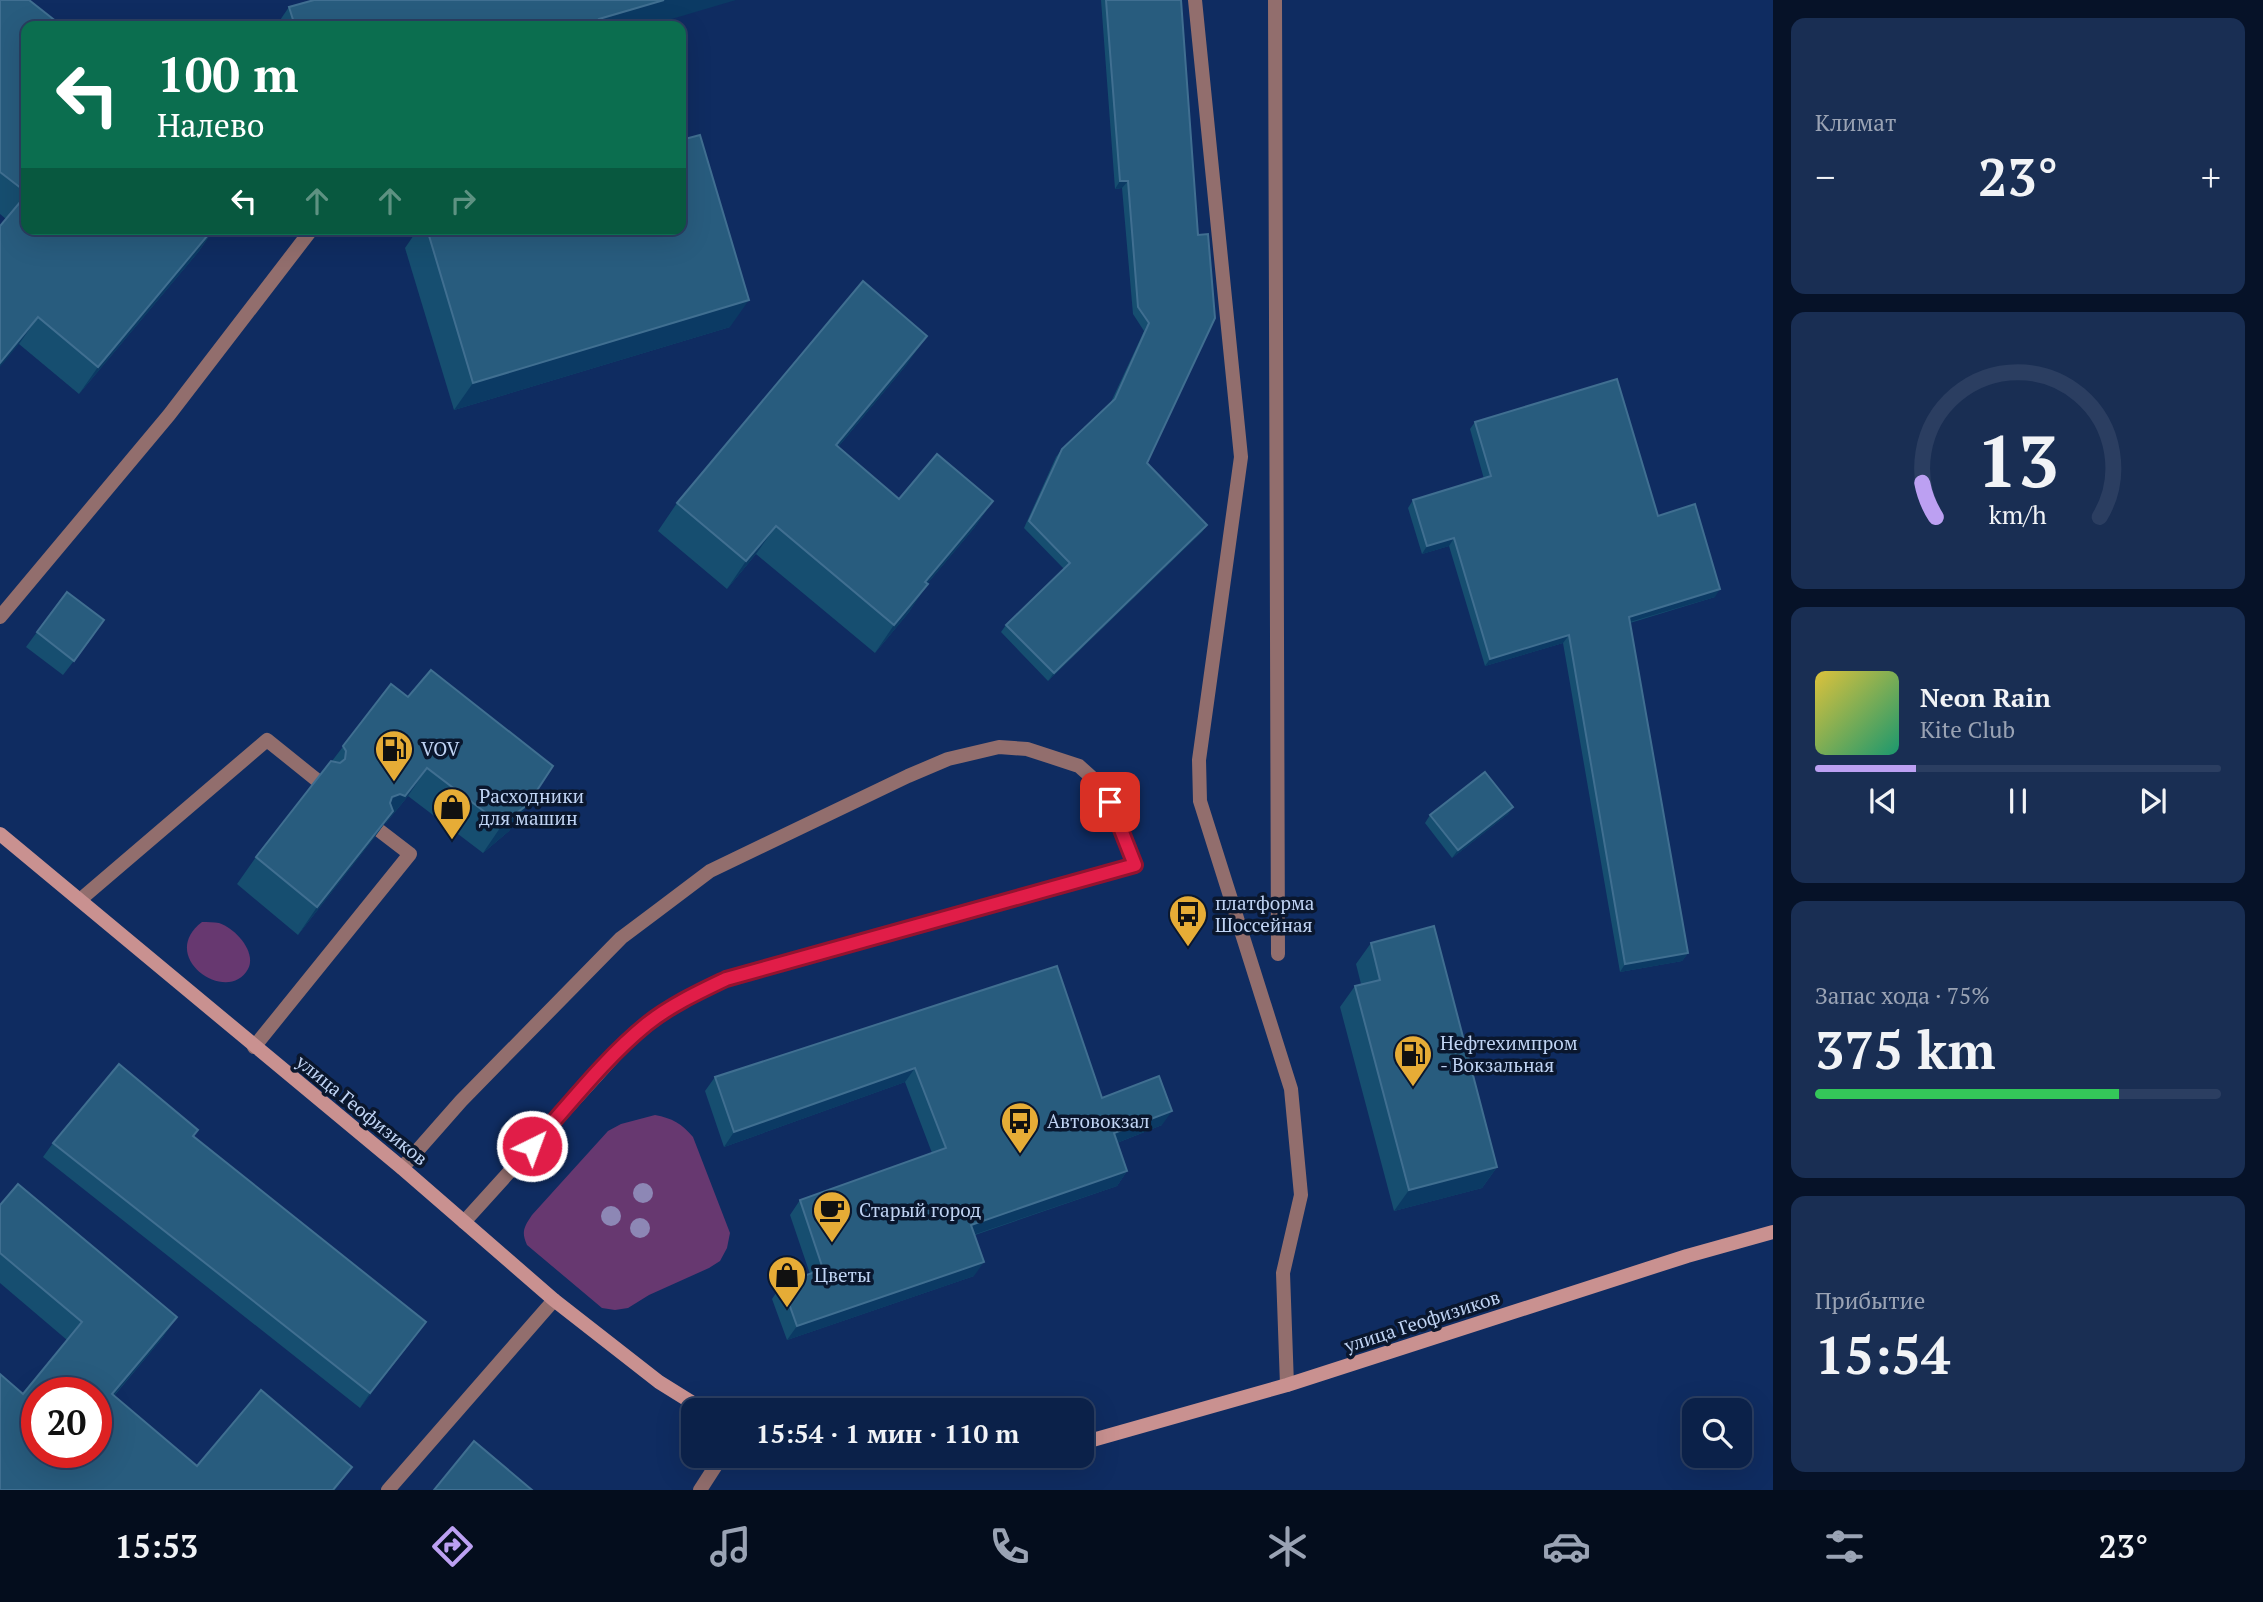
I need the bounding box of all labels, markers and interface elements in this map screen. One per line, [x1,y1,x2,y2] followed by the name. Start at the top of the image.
[157,41,299,106] text: 100 m
[42,49,133,140] icon: left
[157,104,265,146] text: Налево
[1815,107,1896,138] text: Климат
[1978,142,2058,211] text: 23°
[1815,152,1835,202] text: −
[2201,152,2221,202] text: +
[225,182,263,220] icon: left
[298,182,336,220] icon: ahead
[371,182,409,220] icon: ahead
[444,182,482,220] icon: right
[1977,411,2059,508] text: 13
[1989,497,2047,530] text: km/h
[1920,680,2051,714] text: Neon Rain
[1920,714,2015,745] text: Kite Club
[373,728,415,783] fuel station icon: VOV
[421,736,460,761] place label: VOV
[1080,772,1140,832] pin
[1864,782,1902,820] icon: previous
[1999,782,2037,820] icon: pause
[2134,782,2172,820] icon: next
[479,783,584,830] place label: Расходники для машин
[1091,783,1129,821] icon: arrive
[431,786,473,841] shop icon: Расходники для машин
[1215,890,1315,937] place label: платформа Шоссейная
[1167,893,1209,948] bus stop icon: платформа Шоссейная
[1815,980,1990,1011] text: Запас хода · 75%
[1815,1015,1996,1084] text: 375 km
[1440,1030,1578,1077] place label: Нефтехимпром - Вокзальная
[1392,1033,1434,1088] fuel station icon: Нефтехимпром - Вокзальная
[291,1048,433,1170] street label: улица Геофизиков
[999,1100,1041,1155] bus stop icon: Автовокзал
[1047,1108,1150,1133] place label: Автовокзал
[495,1109,569,1183] position arrow
[811,1189,853,1244] cafe icon: Старый город
[859,1197,981,1222] place label: Старый город
[766,1254,808,1309] shop icon: Цветы
[814,1262,871,1287] place label: Цветы
[1340,1284,1503,1358] street label: улица Геофизиков
[1815,1285,1925,1316] text: Прибытие
[1815,1320,1950,1389] text: 15:54
[21,1377,112,1468] speed limit sign: 20
[1682,1398,1752,1468] map controls
[1682,1398,1752,1468] button: search
[756,1416,1019,1450] text: 15:54 · 1 мин · 110 m
[428,1522,477,1571] icon: directions
[706,1522,755,1571] icon: music
[985,1522,1034,1571] icon: phone
[1263,1522,1312,1571] icon: climate
[1542,1522,1591,1571] icon: car
[1820,1522,1869,1571] icon: filters
[115,1525,198,1567] text: 15:53
[2099,1525,2148,1567] text: 23°

